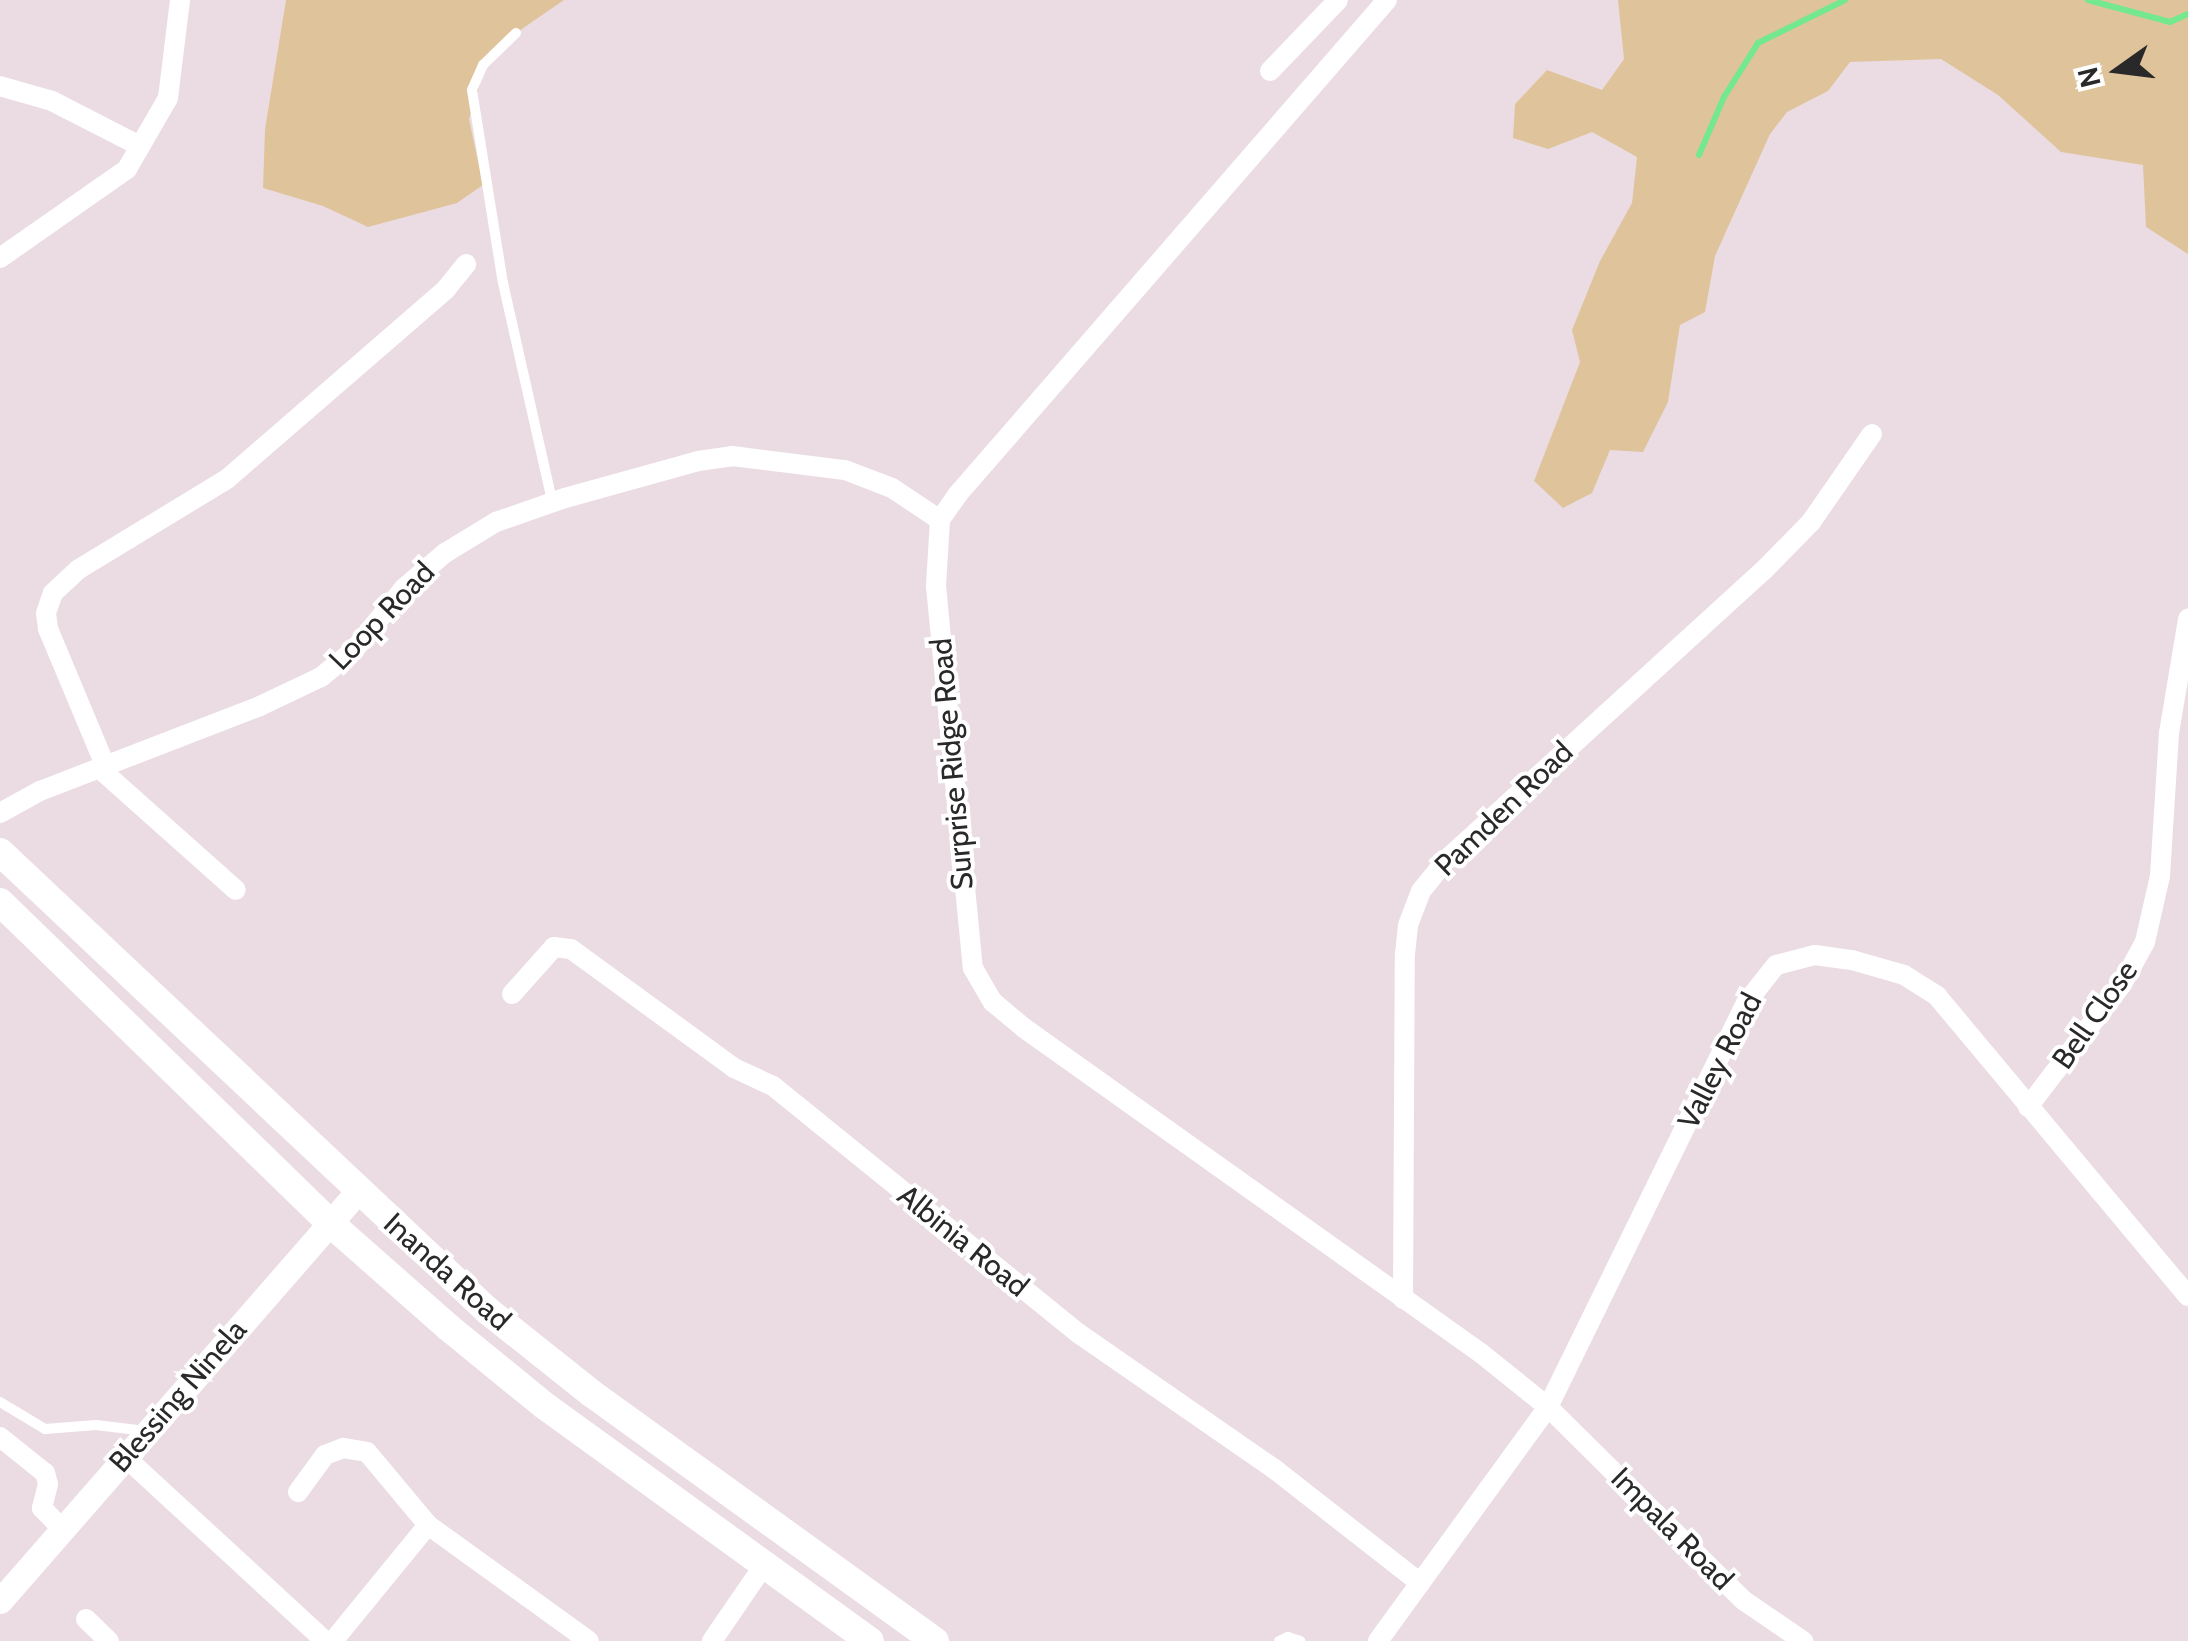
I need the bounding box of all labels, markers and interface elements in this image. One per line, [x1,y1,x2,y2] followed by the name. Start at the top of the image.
[2068,20,2168,120] north arrow
[2070,64,2108,91] text: N
[322,554,442,678] street label: Loop Road
[923,637,981,891] street label: Surprise Ridge Road
[1427,734,1581,884] street label: Pamden Road
[2045,954,2145,1076] street label: Bell Close
[1670,987,1770,1135] street label: Valley Road
[890,1177,1036,1305] street label: Albinia Road
[376,1206,518,1338] street label: Inanda Road
[102,1312,254,1480] street label: Blessing Ninela
[1603,1460,1741,1598] street label: Impala Road

